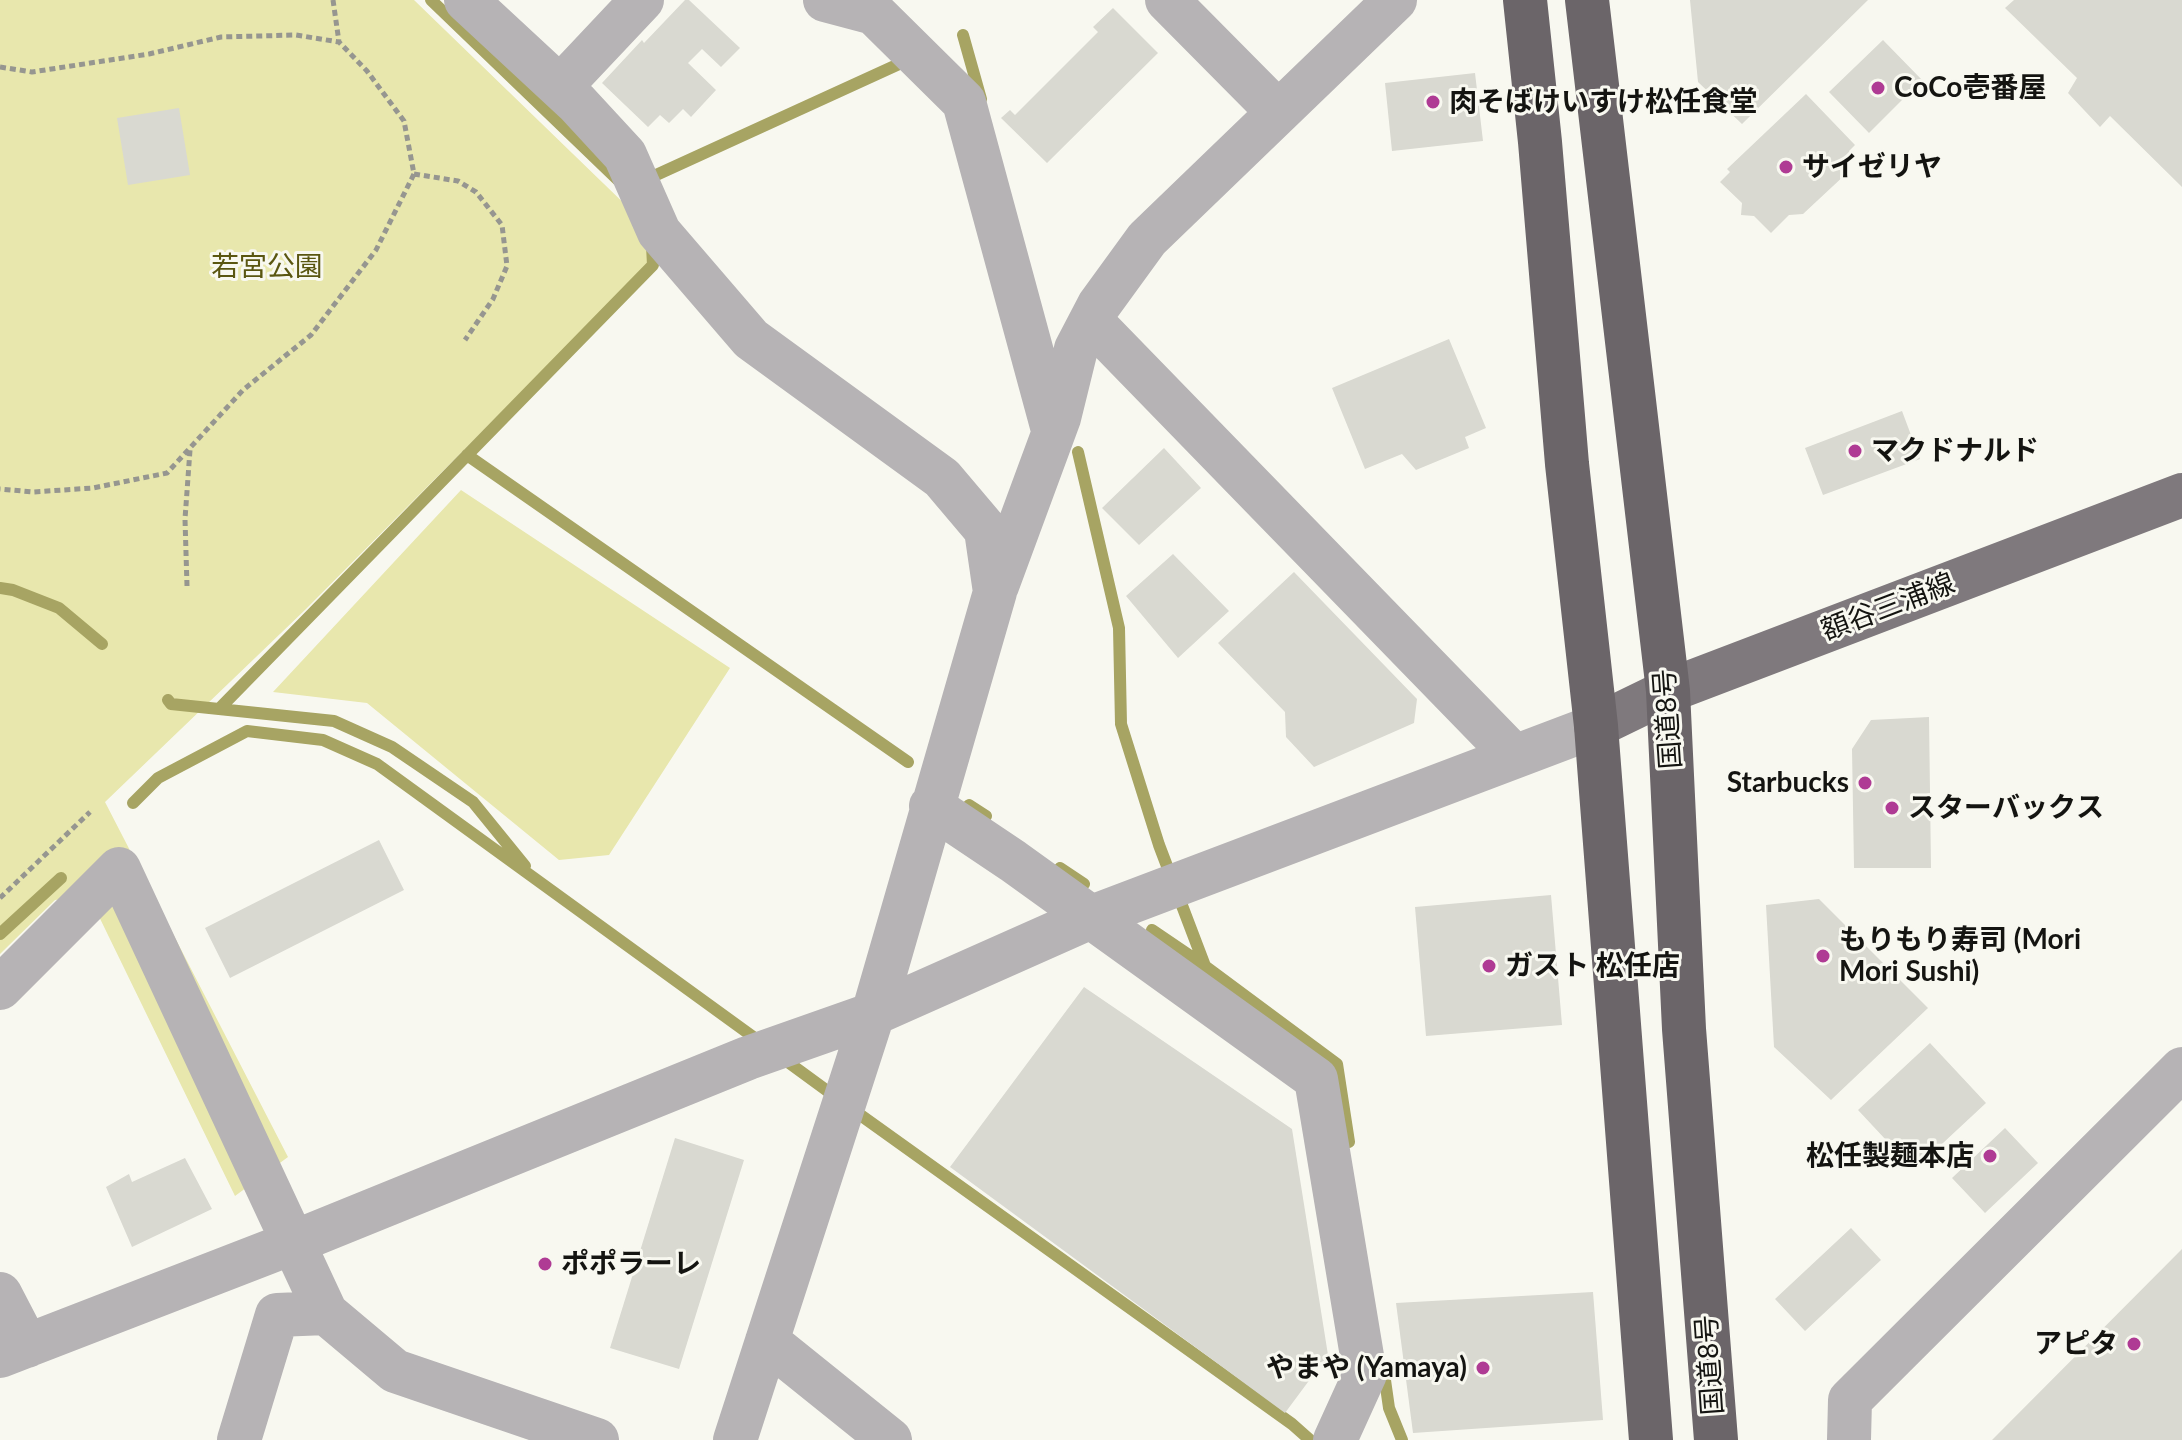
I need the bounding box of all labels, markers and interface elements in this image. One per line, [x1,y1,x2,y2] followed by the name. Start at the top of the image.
[1894,71,2046,105] place label: CoCo壱番屋
[1869,79,1887,97] marker: CoCo壱番屋
[1449,85,1757,119] place label: 肉そばけいすけ松任食堂
[1424,93,1442,111] marker: 肉そばけいすけ松任食堂
[1802,150,1942,184] place label: サイゼリヤ
[1777,158,1795,176] marker: サイゼリヤ
[211,250,323,284] park label: 若宮公園
[1871,434,2039,468] place label: マクドナルド
[1846,442,1864,460] marker: マクドナルド
[1817,566,1959,648] street label: 額谷三浦線
[1648,668,1688,770] street label: 国道8号
[1727,766,1849,800] place label: Starbucks
[1856,774,1874,792] marker: Starbucks
[1908,791,2104,825] place label: スターバックス
[1883,799,1901,817] marker: スターバックス
[1839,923,2081,989] place label: もりもり寿司 (Mori Mori Sushi)
[1814,947,1832,965] marker: もりもり寿司 (Mori Mori Sushi)
[1505,949,1680,983] place label: ガスト 松任店
[1480,957,1498,975] marker: ガスト 松任店
[1806,1139,1974,1173] place label: 松任製麺本店
[1981,1147,1999,1165] marker: 松任製麺本店
[561,1247,701,1281] place label: ポポラーレ
[536,1255,554,1273] marker: ポポラーレ
[1690,1314,1730,1416] street label: 国道8号
[2034,1327,2118,1361] place label: アピタ
[2125,1335,2143,1353] marker: アピタ
[1266,1351,1467,1385] place label: やまや (Yamaya)
[1474,1359,1492,1377] marker: やまや (Yamaya)

